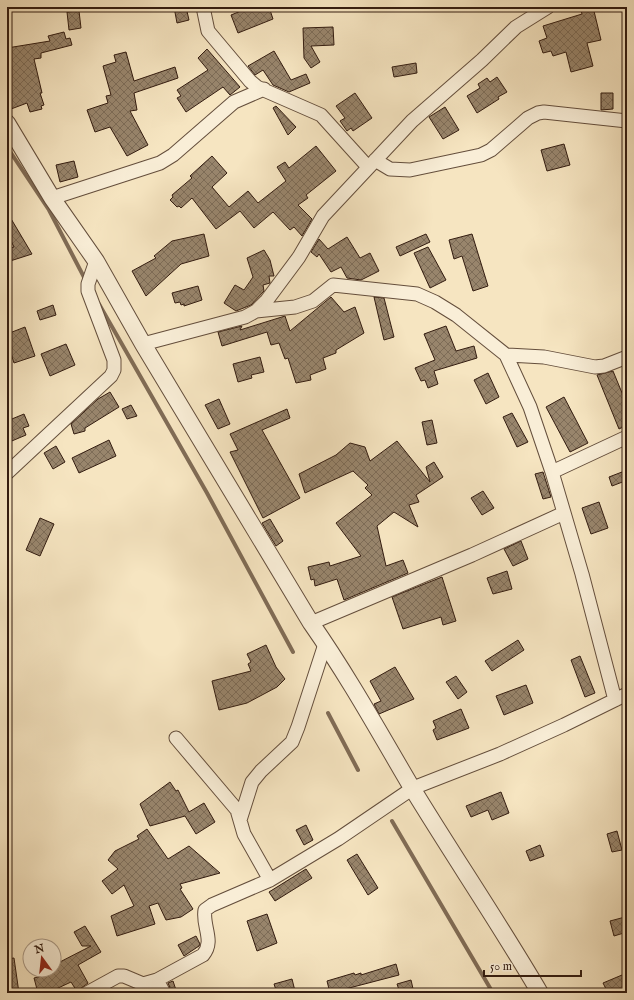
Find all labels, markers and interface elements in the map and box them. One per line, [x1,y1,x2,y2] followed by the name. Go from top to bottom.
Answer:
[22,938,62,978] north arrow
[32,941,47,958] text: N
[484,952,581,978] scale bar
[490,959,512,974] text: 50 m

